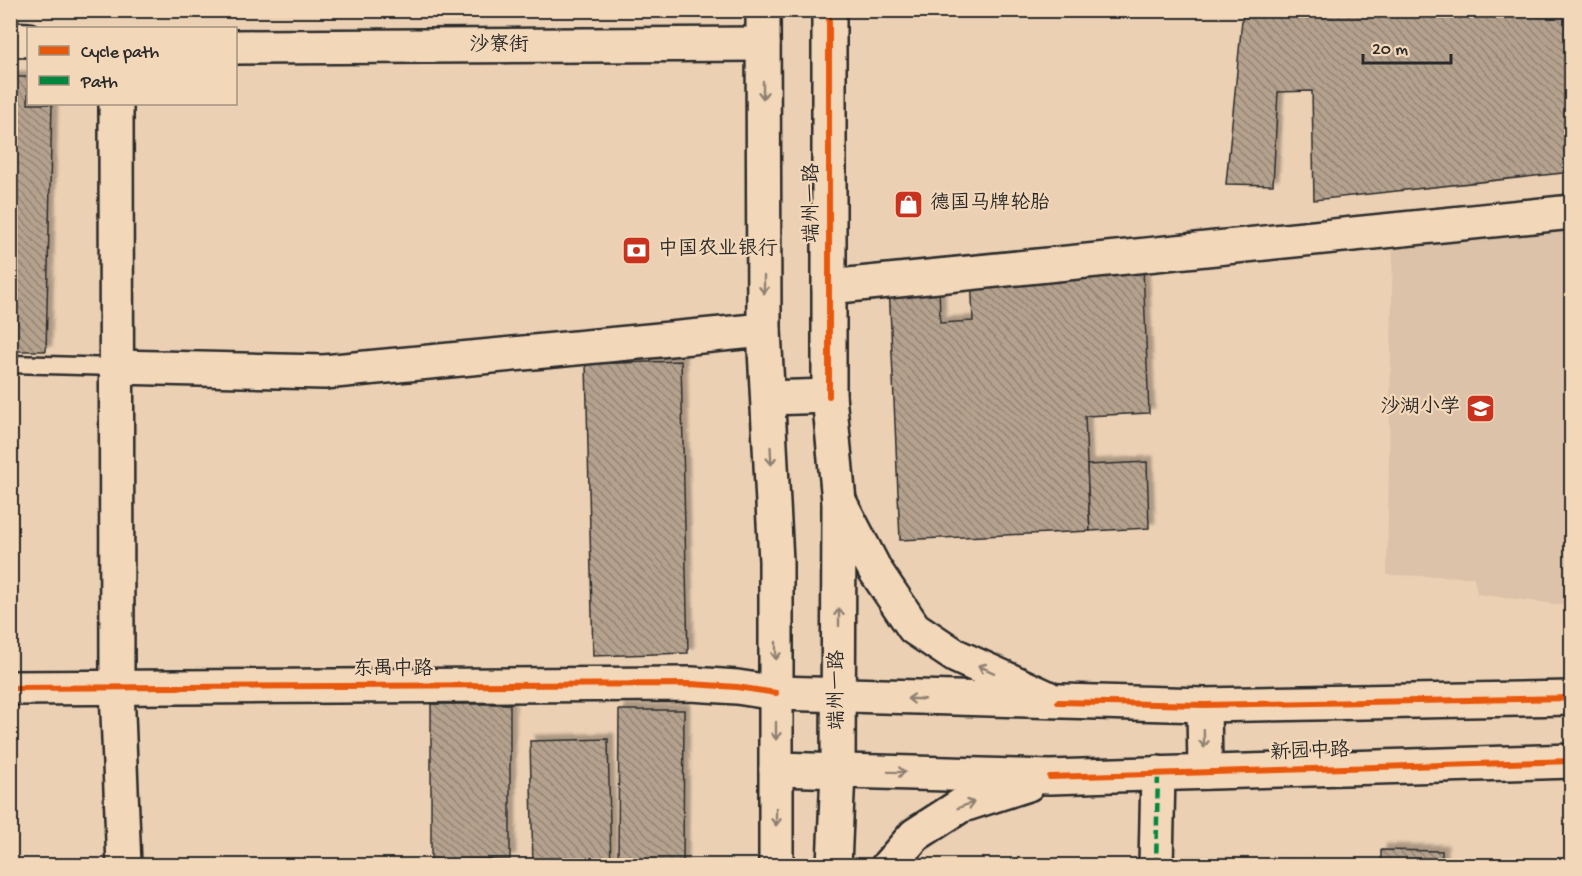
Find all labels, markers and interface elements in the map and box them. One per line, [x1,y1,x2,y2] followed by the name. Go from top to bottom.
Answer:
[27,27,237,105] legend
[1363,27,1452,65] scale bar
[469,33,529,58] street label: 沙寮街
[1372,40,1408,61] text: 20 m
[81,43,159,64] text: Cycle path
[80,73,118,94] text: Path
[757,79,769,99] one-way arrow
[800,162,825,243] street label: 端州一路
[893,188,925,220] shop icon: 德国马牌轮胎
[930,191,1050,216] place label: 德国马牌轮胎
[621,234,653,266] bank icon: 中国农业银行
[658,236,778,262] place label: 中国农业银行
[758,274,770,294] one-way arrow
[1465,392,1497,424] school or university icon: 沙湖小学
[1380,395,1460,420] place label: 沙湖小学
[765,446,777,466] one-way arrow
[833,608,844,628] one-way arrow
[770,641,782,661] one-way arrow
[825,649,850,730] street label: 端州一路
[353,657,434,682] street label: 东禺中路
[977,663,995,674] one-way arrow
[906,693,926,704] one-way arrow
[770,721,782,741] one-way arrow
[1199,728,1210,748] one-way arrow
[1270,738,1351,766] street label: 新园中路
[886,766,906,777] one-way arrow
[957,799,975,810] one-way arrow
[770,807,782,827] one-way arrow

